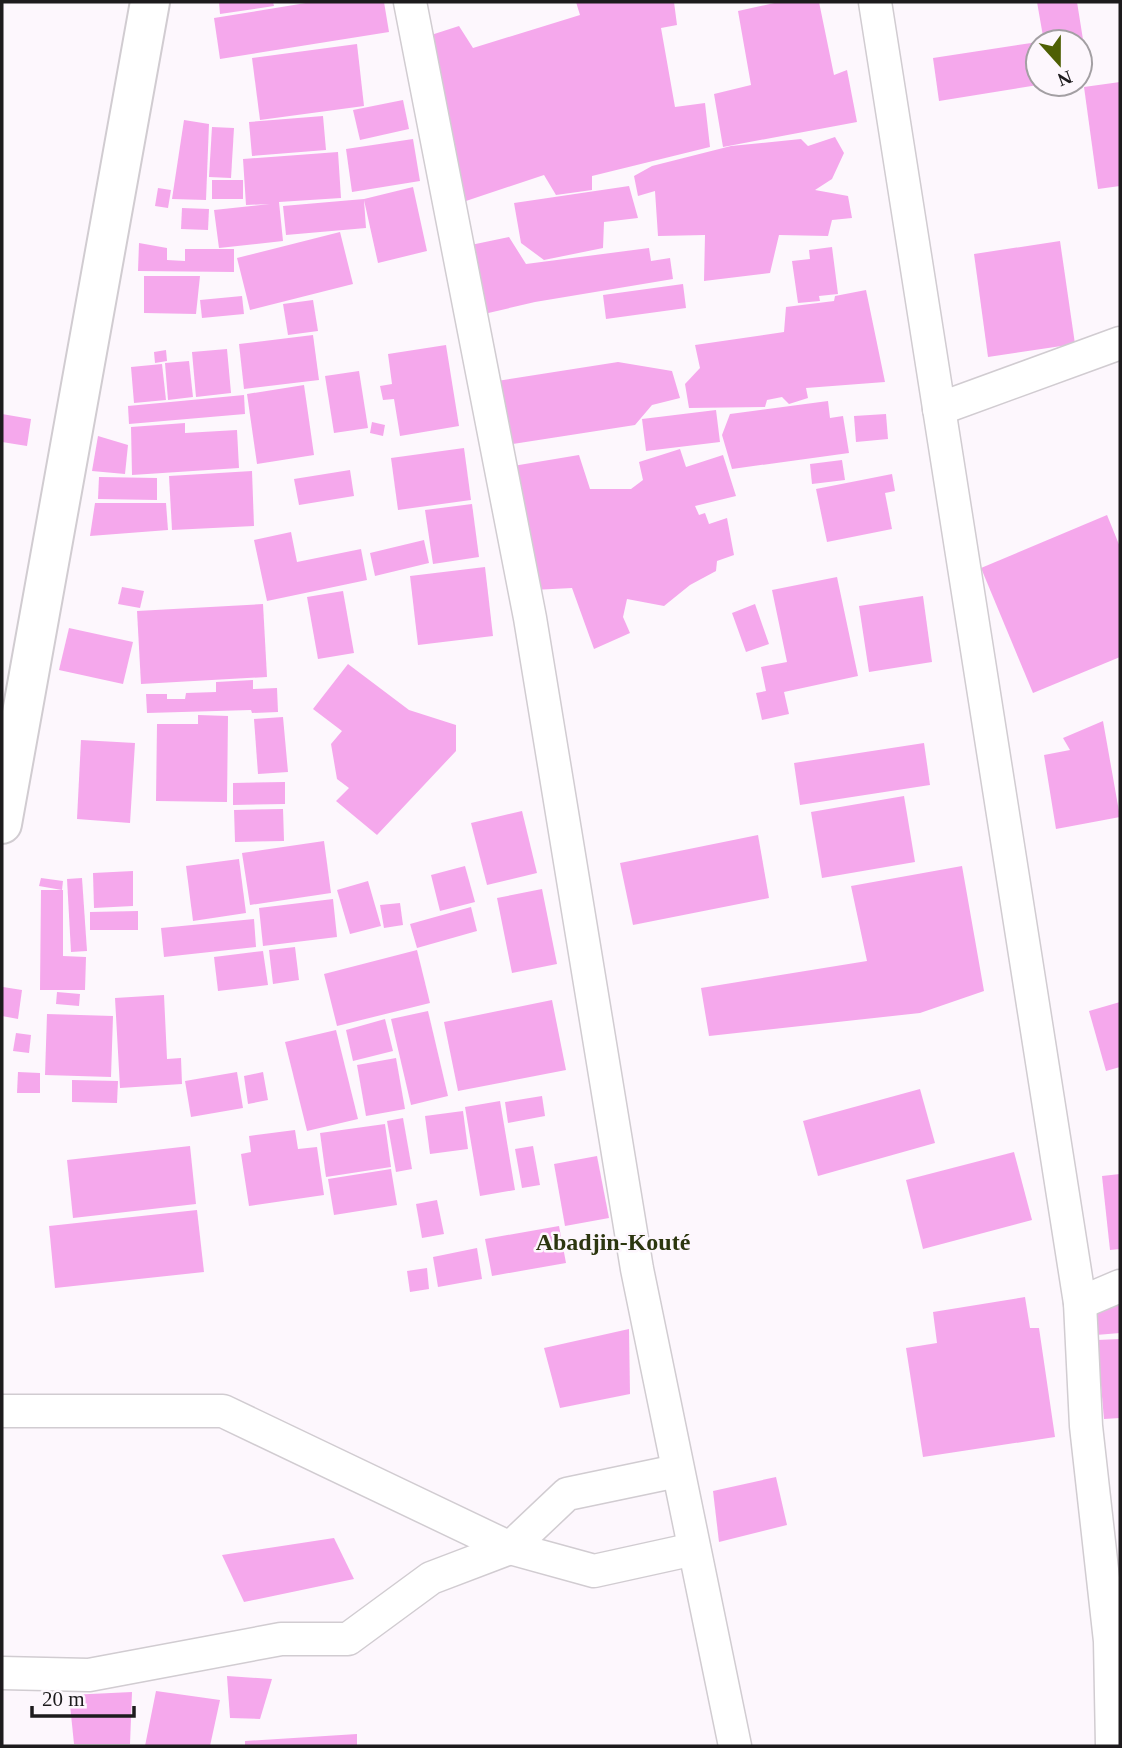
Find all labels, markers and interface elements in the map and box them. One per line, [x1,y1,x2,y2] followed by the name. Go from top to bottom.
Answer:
[1024,28,1094,98] north arrow
[1054,66,1075,91] text: N
[536,1229,691,1255] district label: Abadjin-Kouté
[32,1674,133,1718] scale bar
[42,1687,85,1711] text: 20 m

